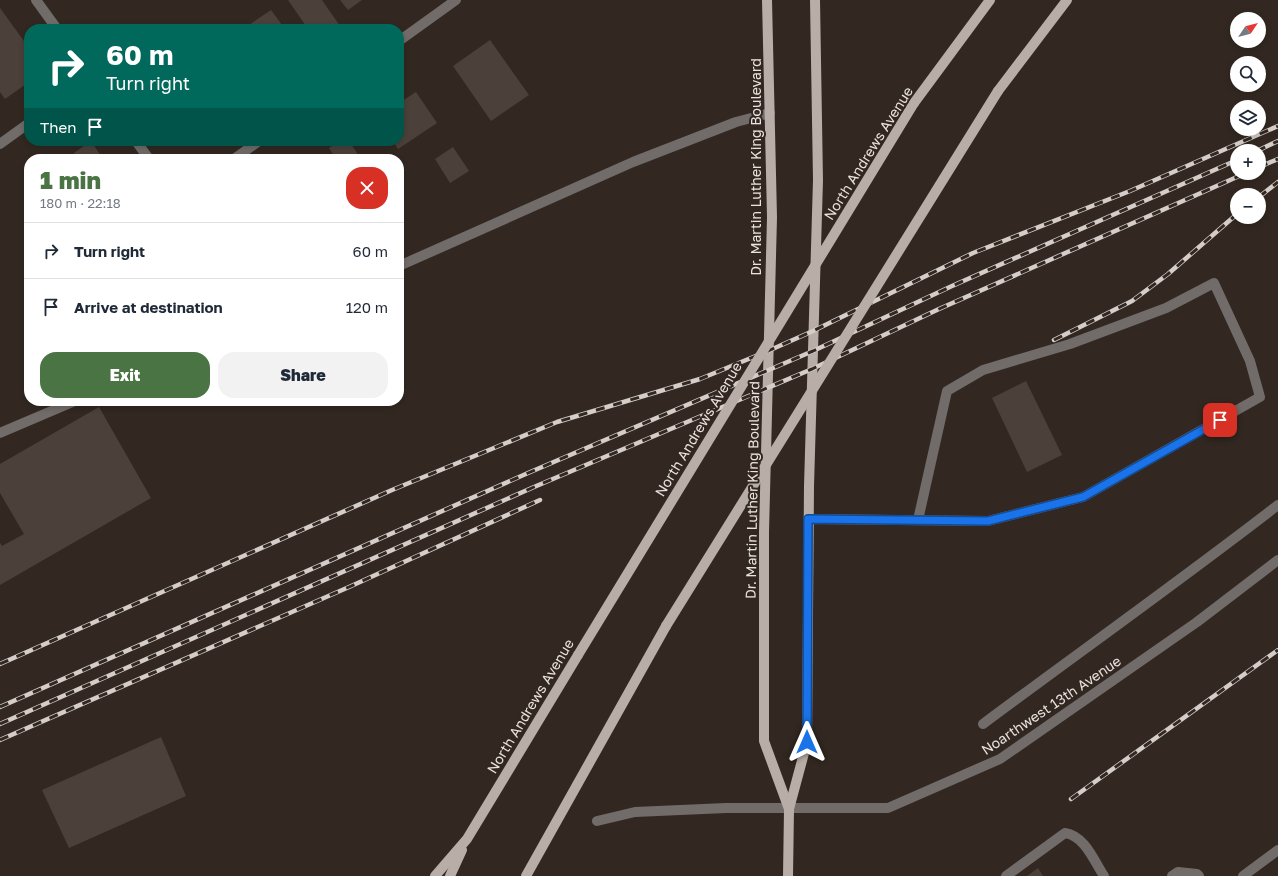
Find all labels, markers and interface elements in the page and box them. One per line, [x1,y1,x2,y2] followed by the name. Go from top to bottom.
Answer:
[1230,12,1266,48] north arrow
[1230,12,1266,224] map controls
[106,38,173,71] text: 60 m
[40,40,92,92] icon: right
[1230,56,1266,92] button: search
[747,58,764,276] street label: Dr. Martin Luther King Boulevard
[106,72,190,94] text: Turn right
[820,83,916,223] street label: North Andrews Avenue
[1230,100,1266,136] button: layers
[84,116,106,138] icon: arrive
[40,118,76,136] text: Then
[1230,144,1266,180] button: +
[40,165,101,194] text: 1 min
[346,167,388,209] button: close
[1230,188,1266,224] button: −
[40,195,121,211] text: 180 m · 22:18
[40,240,62,262] icon: right
[74,242,145,260] text: Turn right
[353,242,388,260] text: 60 m
[40,296,62,318] icon: arrive
[74,298,223,316] text: Arrive at destination
[346,298,388,316] text: 120 m
[40,352,210,398] button: Exit
[218,352,388,398] button: Share
[651,359,745,499] street label: North Andrews Avenue
[742,381,762,599] street label: Dr. Martin Luther King Boulevard
[1203,403,1237,437] pin
[1209,409,1231,431] icon: arrive
[483,636,577,776] street label: North Andrews Avenue
[978,652,1124,758] street label: Noarthwest 13th Avenue
[786,721,828,763] position arrow

